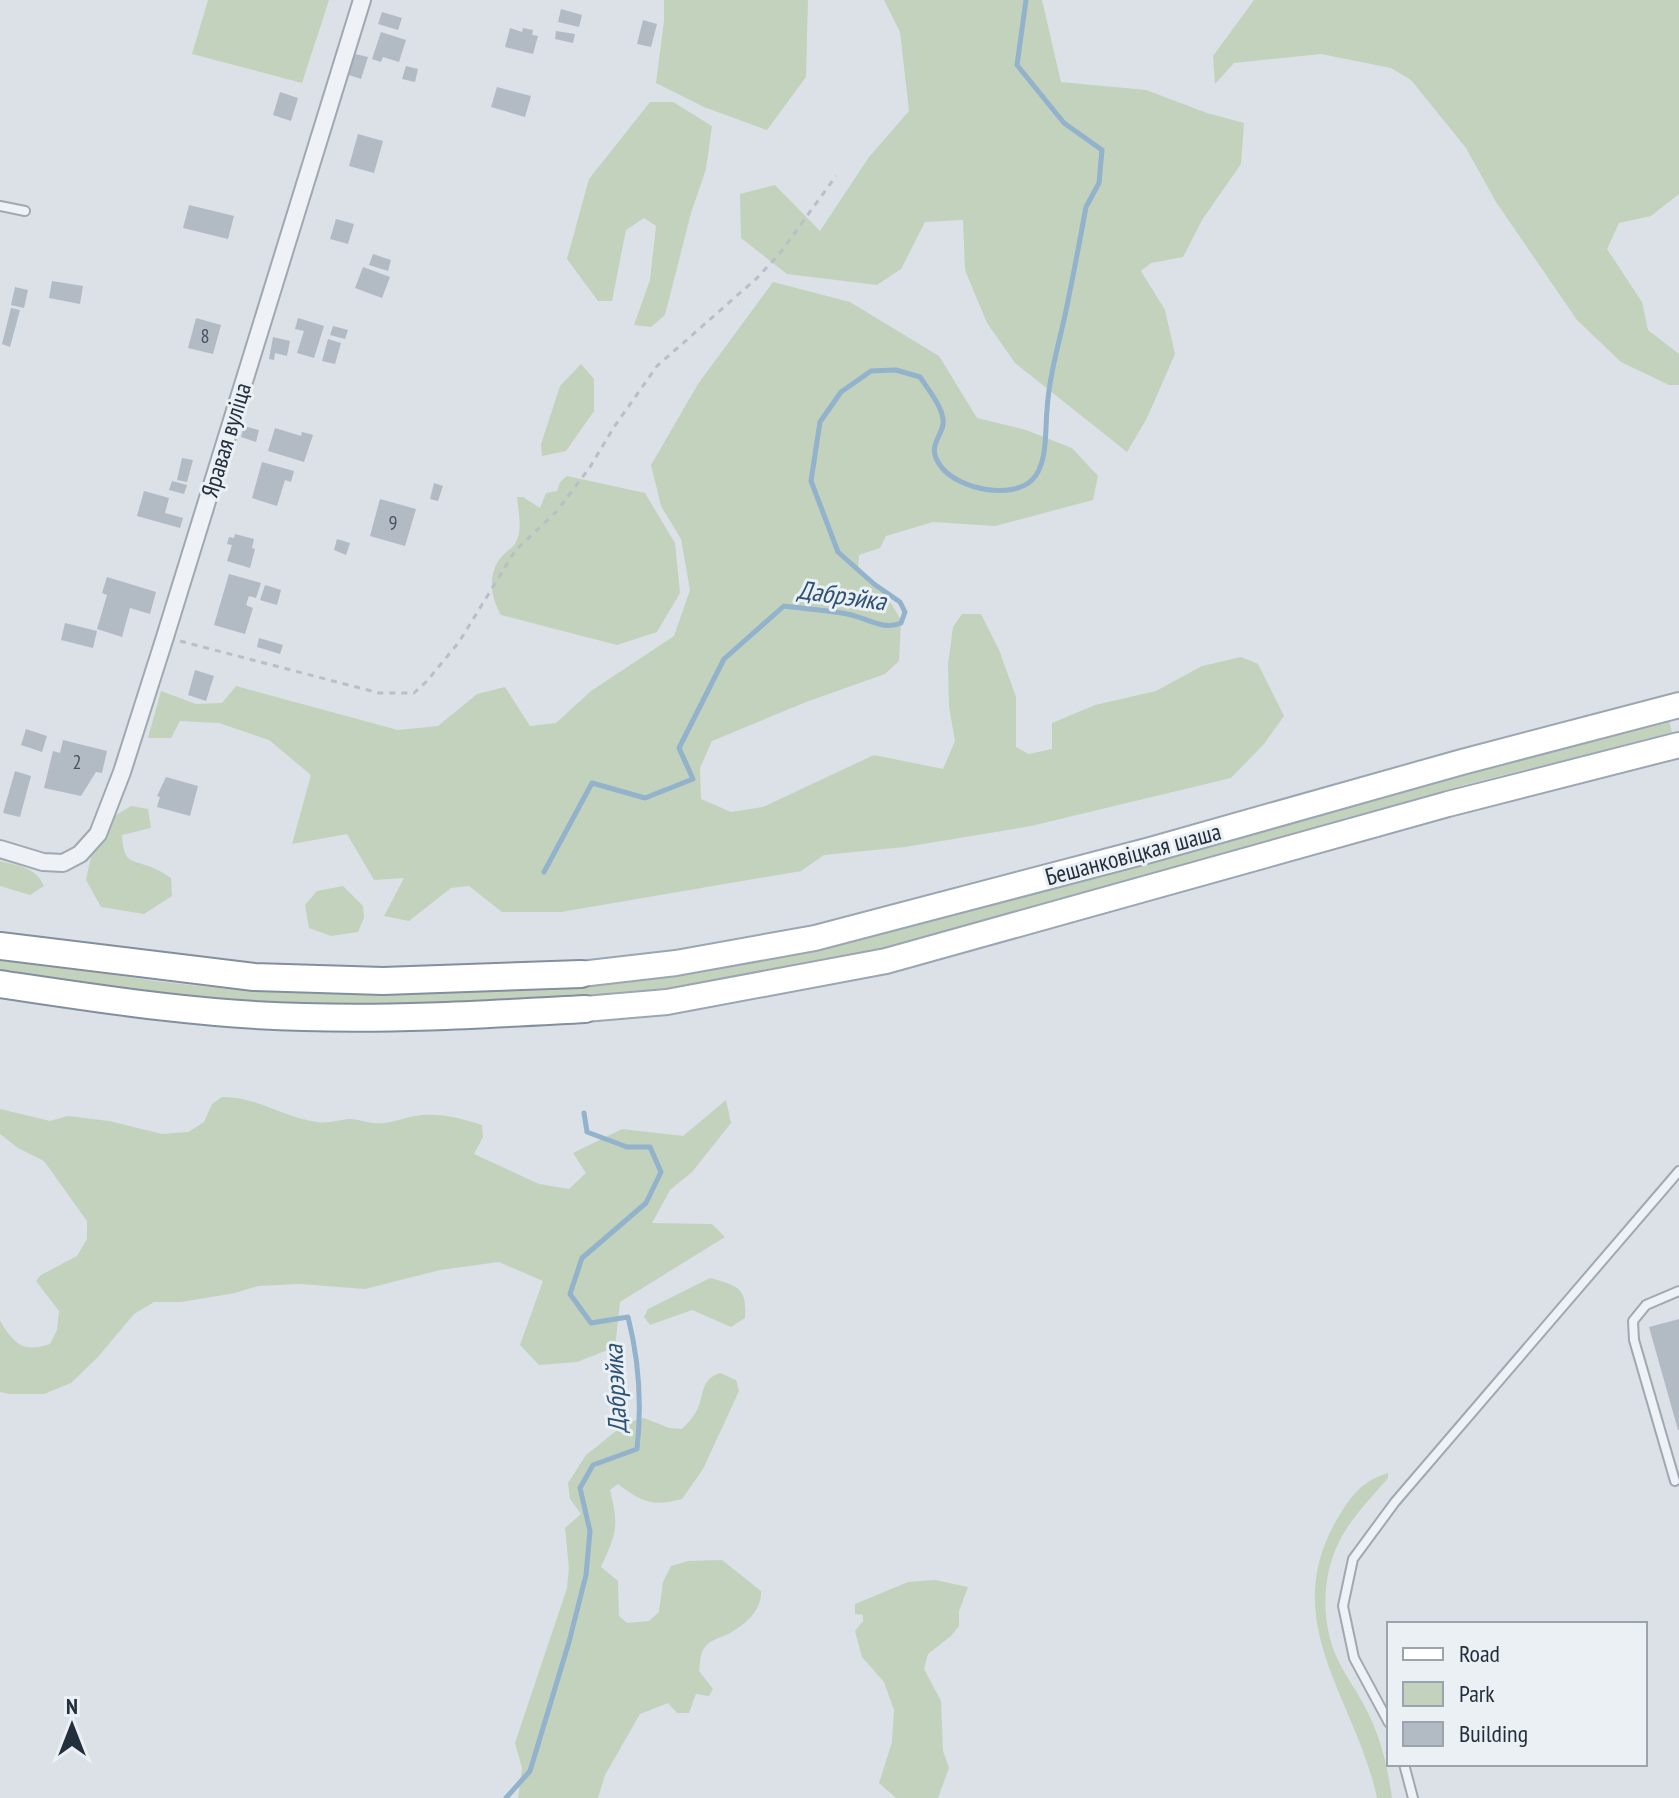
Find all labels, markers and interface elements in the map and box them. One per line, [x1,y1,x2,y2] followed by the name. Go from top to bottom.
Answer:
[201,323,210,349] house number: 8
[194,379,258,501] street label: Яравая вуліца
[389,510,398,536] house number: 9
[795,572,890,618] water label: Дабрэйка
[73,749,82,775] house number: 2
[1042,816,1224,892] street label: Бешанковіцкая шаша
[596,1342,634,1435] water label: Дабрэйка
[1387,1622,1647,1766] legend
[1459,1638,1500,1669] text: Road
[1459,1678,1495,1709] text: Park
[32,1686,112,1766] north arrow
[66,1692,78,1720] text: N
[1459,1718,1528,1749] text: Building

